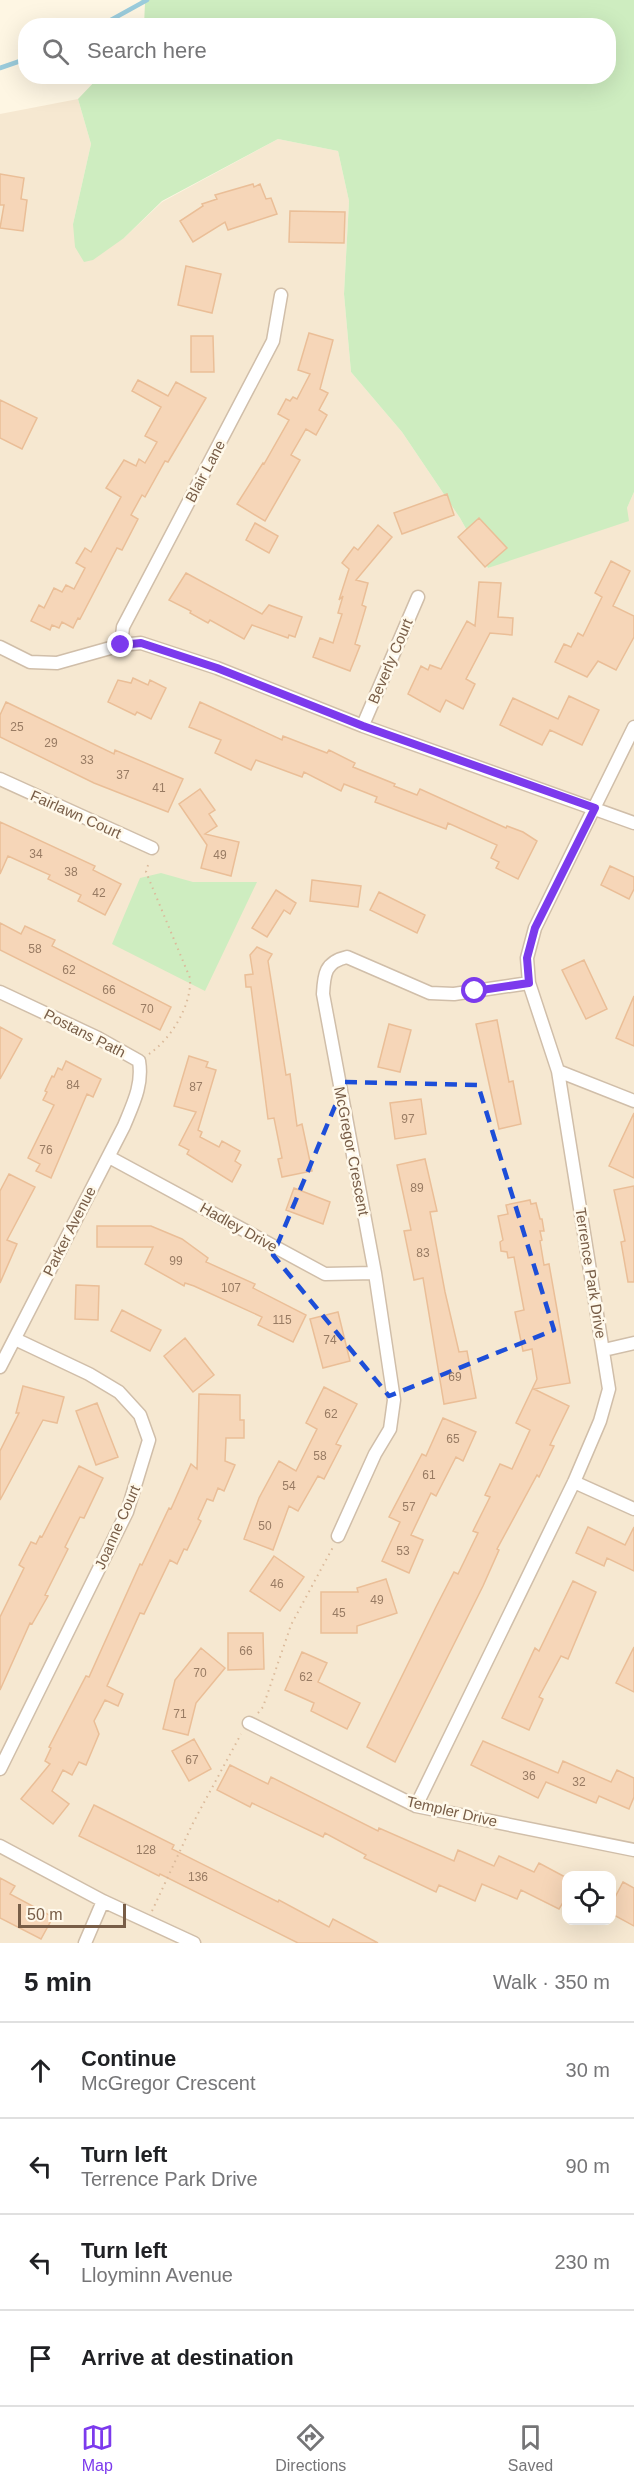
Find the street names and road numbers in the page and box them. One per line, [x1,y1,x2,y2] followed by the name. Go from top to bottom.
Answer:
[182,437,228,505] street label: Blair Lane
[364,615,416,706] street label: Beverly Court
[28,786,125,842] street label: Fairlawn Court
[41,1005,129,1061] street label: Postans Path
[331,1085,373,1218] street label: McGregor Crescent
[39,1183,99,1279] street label: Parker Avenue
[197,1199,281,1255] street label: Hadley Drive
[572,1206,610,1340] street label: Terrence Park Drive
[91,1482,143,1572] street label: Joanne Court
[405,1792,499,1830] street label: Templer Drive

